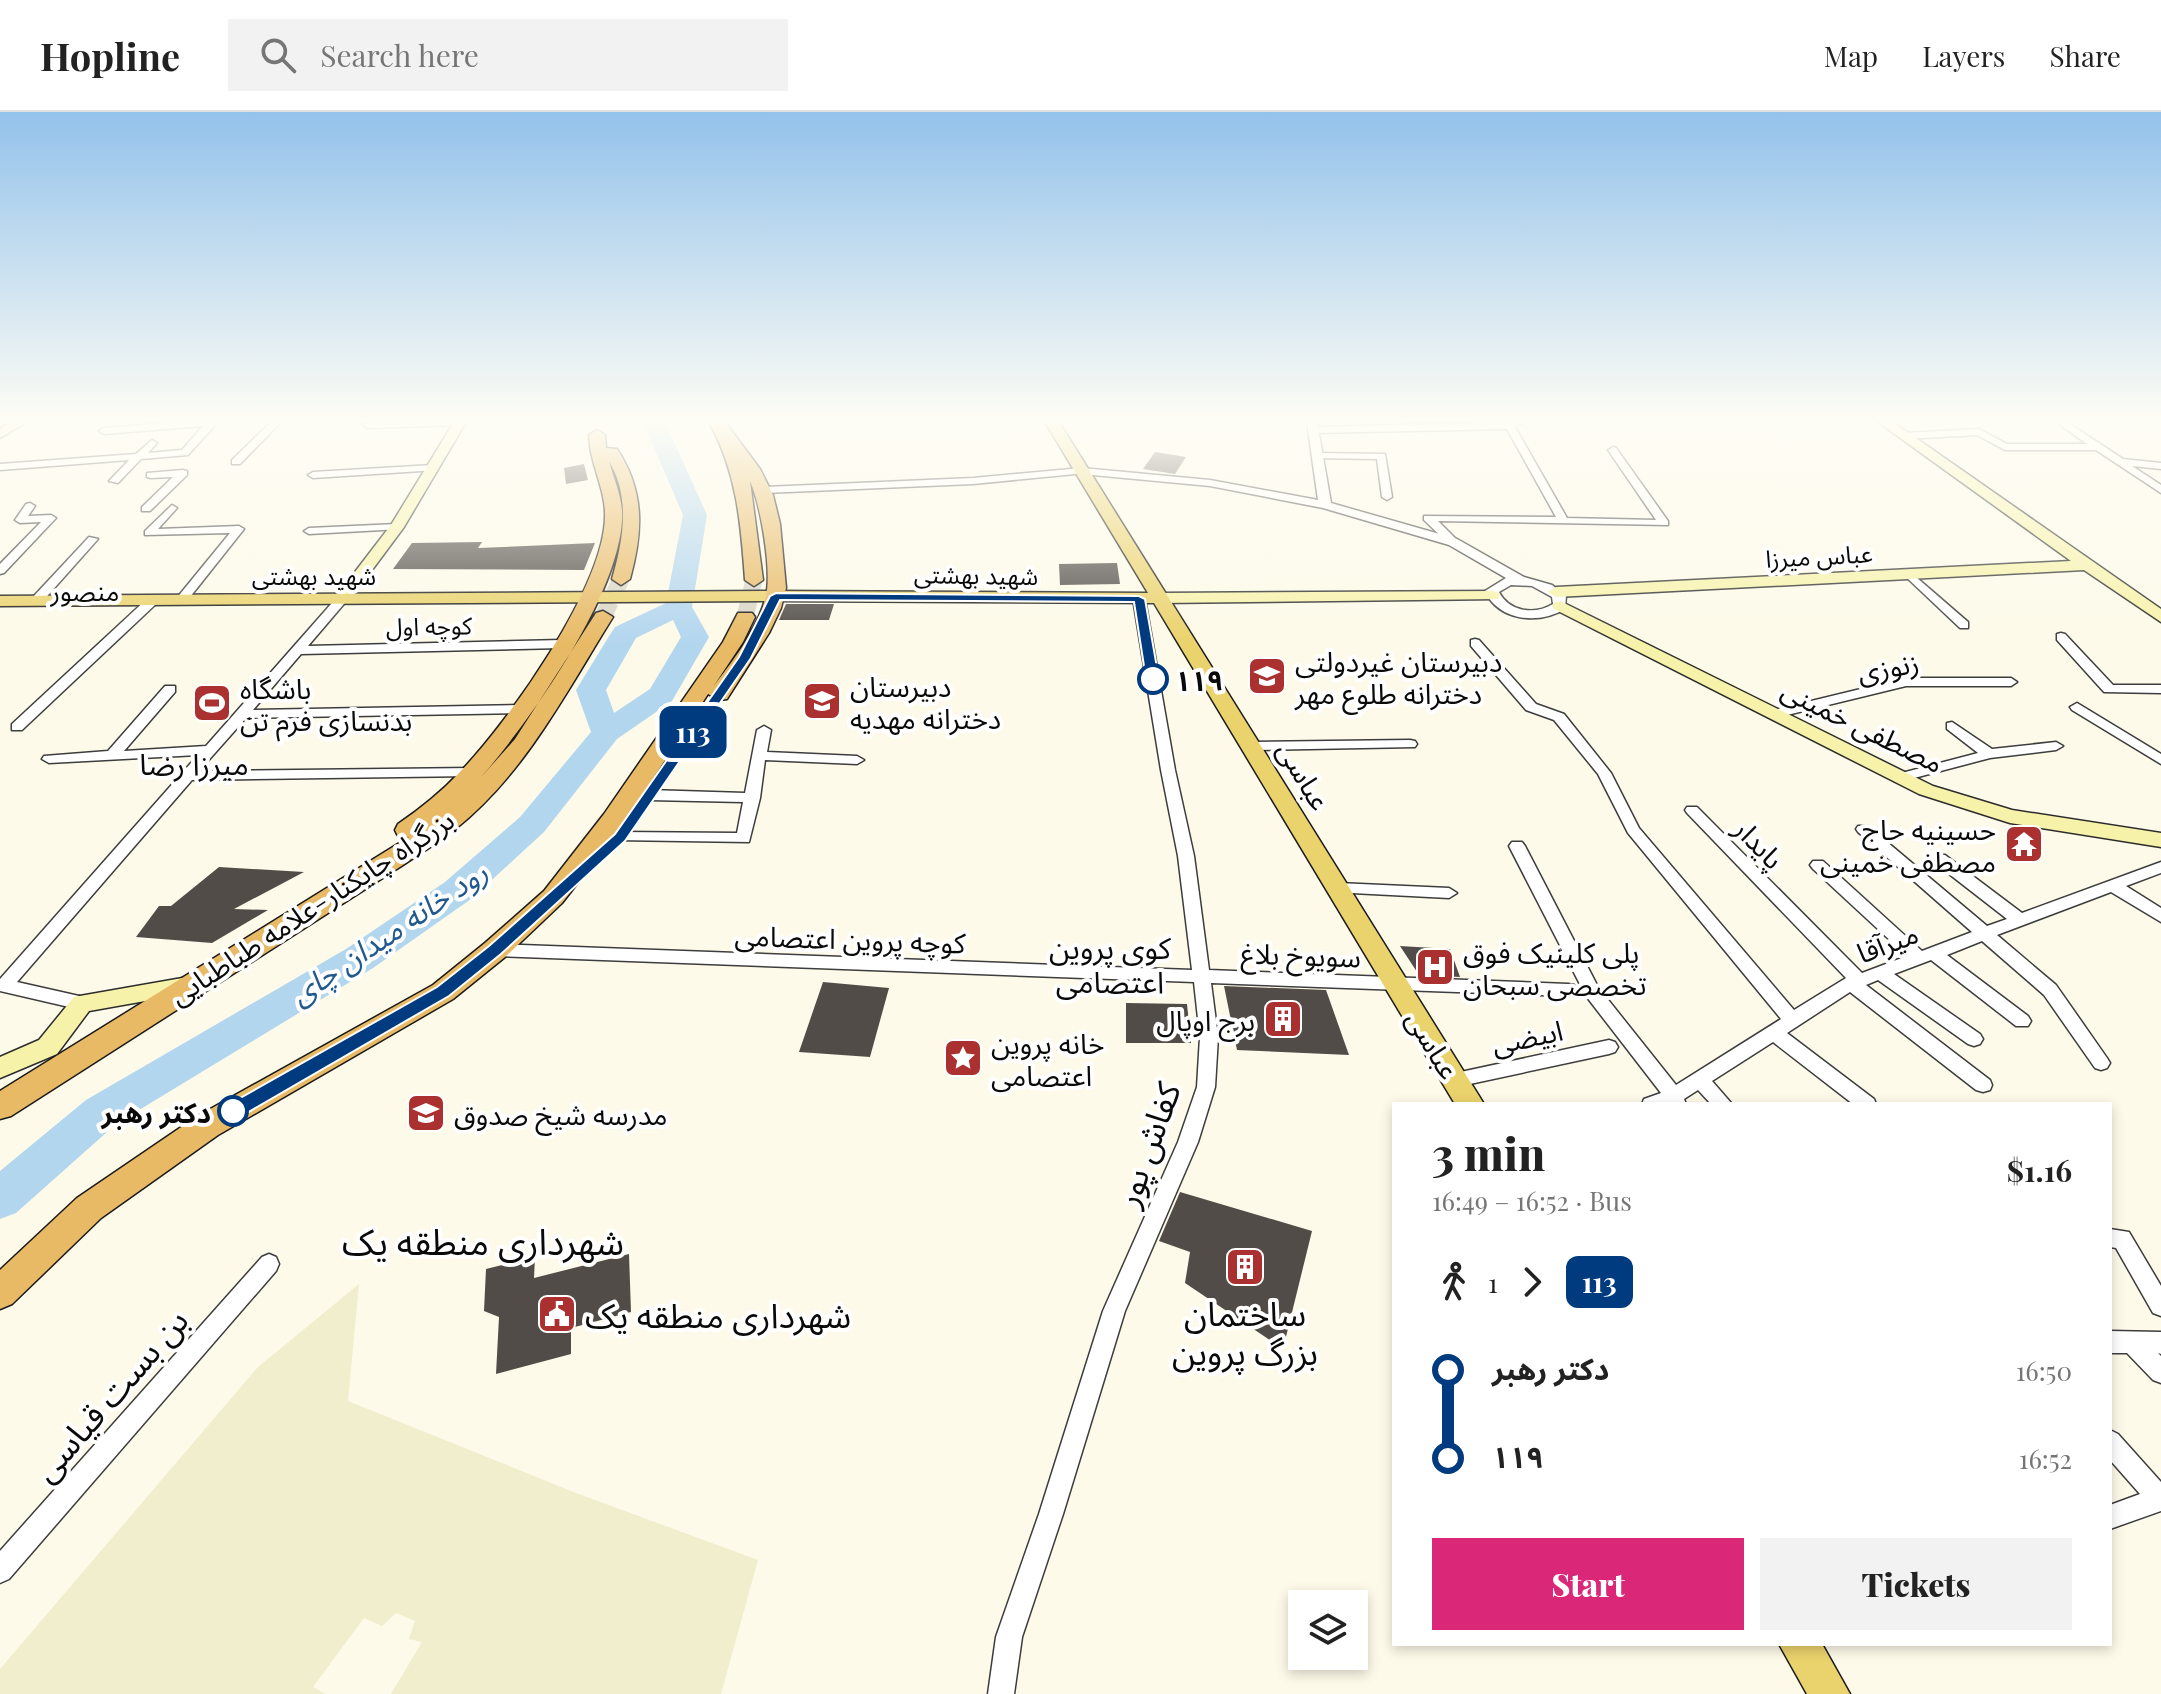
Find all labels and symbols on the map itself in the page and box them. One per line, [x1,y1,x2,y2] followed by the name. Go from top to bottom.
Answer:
[1765,536,1873,574] street label: عباس میرزا
[914,557,1038,591] street label: شهید بهشتى
[252,559,376,591] street label: شهید بهشتى
[49,573,120,608] district label: منصور
[386,608,473,643] street label: کوچه اول
[1294,642,1502,715] place label: دبیرستان غیردولتی دخترانه طلوع مهر
[1854,642,1922,690] street label: زنوزی
[1246,655,1288,697] school or university icon: دبیرستان غیردولتی دخترانه طلوع مهر
[1175,661,1223,698] place label: ۱۱۹
[1138,664,1168,694] marker: ۱۱۹
[850,667,1001,736] place label: دبیرستان دخترانه مهدیه
[240,669,412,742] place label: باشگاه بدنسازی فرم تن
[1776,670,1950,780] street label: مصطفی خمینی
[801,680,843,722] school or university icon: دبیرستان دخترانه مهدیه
[191,682,233,724] sports icon: باشگاه بدنسازی فرم تن
[647,706,739,758] line badge: 113
[1270,734,1340,816] street label: عباسى
[139,743,249,783] district label: میرزا رضا
[162,800,461,1013] street label: بزرگراه چایکنار-علامه طباطبایی
[1725,809,1793,877] street label: پایدار
[1820,810,1996,879] place label: حسینیه حاج مصطفی خمینی
[2003,823,2045,865] temple icon: حسینیه حاج مصطفی خمینی
[281,851,495,1014] water label: رود خانه میدان چای
[1851,913,1923,971] street label: میرآقا
[734,915,966,962] street label: کوچه پروین اعتصامی
[1049,927,1172,1001] district label: کوی پروین اعتصامی
[1240,933,1362,979] street label: سویوخ بلاغ
[1463,933,1647,1002] place label: پلی کلینیک فوق تخصصی سبحان
[1414,946,1456,988] hospital icon: پلی کلینیک فوق تخصصی سبحان
[1262,998,1304,1040] building icon: برج اوپال
[1156,1001,1255,1042] place label: برج اوپال
[1399,1003,1469,1085] street label: عباسی
[1488,1010,1566,1062] street label: ابیضی
[991,1024,1105,1093] place label: خانه پروین اعتصامی
[942,1037,984,1079] place icon: خانه پروین اعتصامی
[1102,1075,1191,1214] street label: کفاش پور
[405,1092,447,1134] school or university icon: مدرسه شیخ صدوق
[101,1093,211,1130] place label: دکتر رهبر
[454,1095,667,1136] place label: مدرسه شیخ صدوق
[218,1096,248,1126] marker: دکتر رهبر
[342,1216,624,1264] district label: شهرداری منطقه یک
[1224,1246,1266,1288] building icon: ساختمان بزرگ پروین
[1172,1289,1318,1375] place label: ساختمان بزرگ پروین
[585,1291,851,1337] place label: شهرداری منطقه یک
[536,1293,578,1335] public building icon: شهرداری منطقه یک
[21,1298,197,1490] street label: بن بست قیاسی

